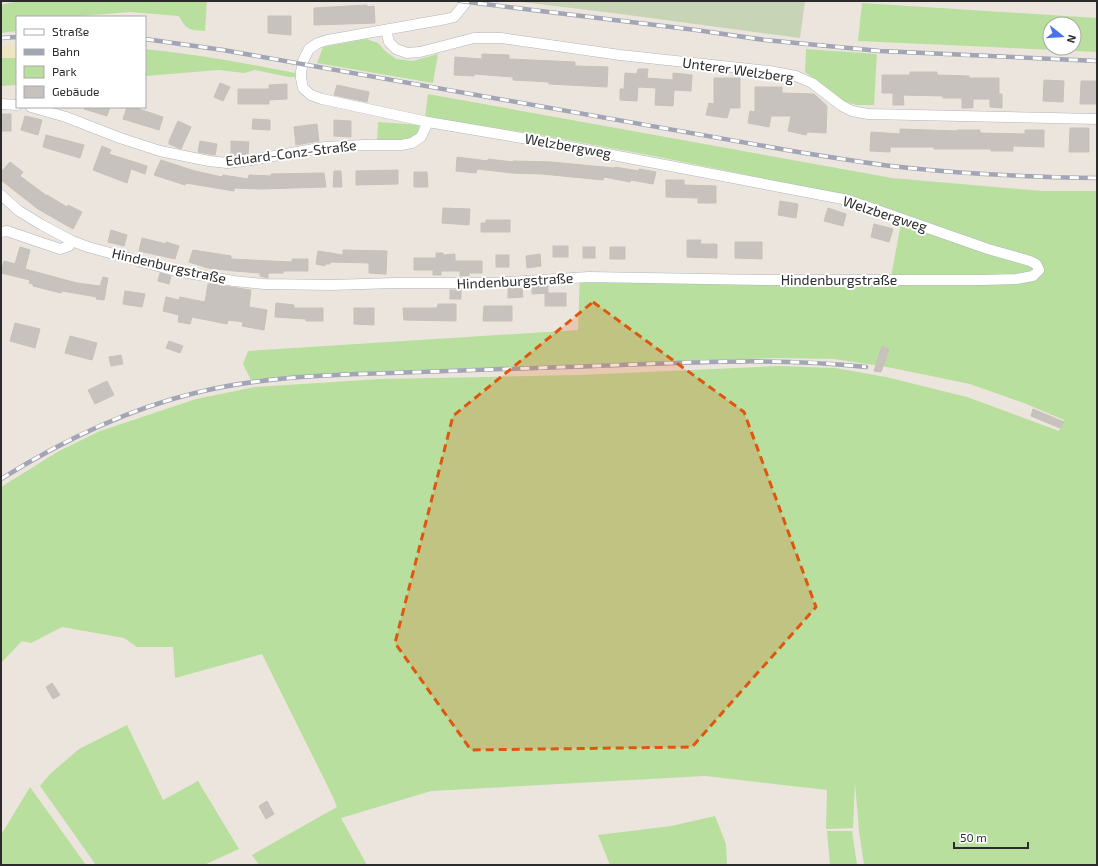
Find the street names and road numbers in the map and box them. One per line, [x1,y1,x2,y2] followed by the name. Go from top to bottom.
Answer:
[681,53,795,86] street label: Unterer Welzberg
[524,130,613,162] street label: Welzbergweg
[225,136,357,169] street label: Eduard-Conz-Straße
[841,192,930,235] street label: Welzbergweg
[110,244,228,287] street label: Hindenburgstraße
[456,269,574,292] street label: Hindenburgstraße
[781,271,897,288] street label: Hindenburgstraße

